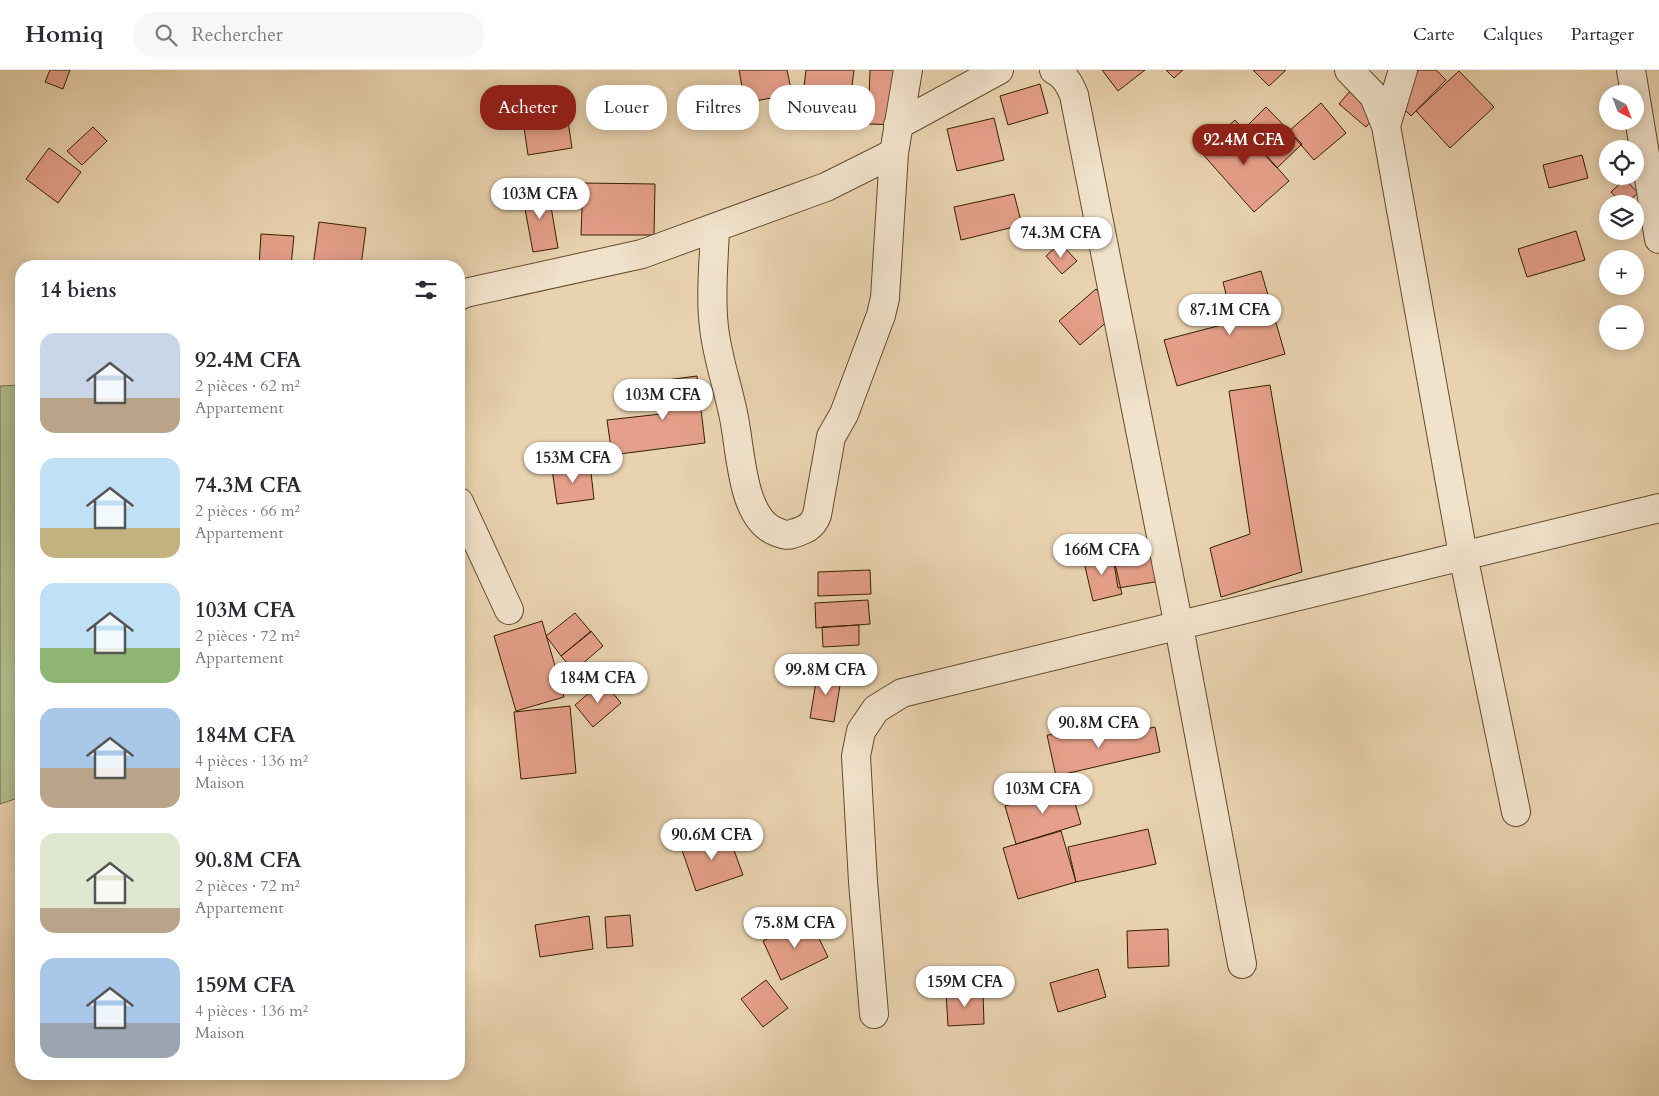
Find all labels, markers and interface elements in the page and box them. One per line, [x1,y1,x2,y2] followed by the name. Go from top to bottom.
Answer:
[134,12,484,57] search box
[25,18,104,51] text: Homiq
[152,21,180,49] icon: search
[192,22,283,48] text: Rechercher
[1413,22,1455,47] text: Carte
[1483,22,1543,47] text: Calques
[1571,22,1634,47] text: Partager
[480,85,576,130] chip: Acheter
[586,85,667,130] chip: Louer
[677,85,759,130] chip: Filtres
[769,85,875,130] chip: Nouveau
[1599,85,1644,130] north arrow
[1599,85,1644,350] map controls
[1187,124,1301,166] pin: 92.4M CFA
[1203,129,1285,151] text: 92.4M CFA
[1599,140,1644,185] button: locate
[488,178,592,220] pin: 103M CFA
[502,183,578,205] text: 103M CFA
[1599,195,1644,240] button: layers
[1004,216,1118,259] pin: 74.3M CFA
[1020,222,1102,244] text: 74.3M CFA
[1599,250,1644,295] button: +
[40,276,116,305] text: 14 biens
[412,276,440,304] icon: filters
[1173,294,1287,336] pin: 87.1M CFA
[1189,299,1271,321] text: 87.1M CFA
[1599,305,1644,350] button: −
[195,346,302,375] text: 92.4M CFA
[80,353,140,413] icon: home
[195,375,300,397] text: 2 pièces · 62 m²
[611,378,715,421] pin: 103M CFA
[625,384,701,406] text: 103M CFA
[195,397,283,419] text: Appartement
[521,442,625,484] pin: 153M CFA
[535,447,611,469] text: 153M CFA
[195,471,302,500] text: 74.3M CFA
[80,478,140,538] icon: home
[195,500,300,522] text: 2 pièces · 66 m²
[195,522,283,544] text: Appartement
[1050,534,1154,576] pin: 166M CFA
[1064,539,1140,561] text: 166M CFA
[195,596,295,625] text: 103M CFA
[80,603,140,663] icon: home
[195,625,300,647] text: 2 pièces · 72 m²
[195,647,283,669] text: Appartement
[769,654,883,696] pin: 99.8M CFA
[785,659,867,681] text: 99.8M CFA
[546,662,650,704] pin: 184M CFA
[560,667,636,689] text: 184M CFA
[1042,706,1156,749] pin: 90.8M CFA
[1058,712,1140,734] text: 90.8M CFA
[195,721,295,750] text: 184M CFA
[80,728,140,788] icon: home
[195,750,308,772] text: 4 pièces · 136 m²
[195,772,245,794] text: Maison
[991,772,1095,815] pin: 103M CFA
[1005,778,1081,800] text: 103M CFA
[655,818,769,861] pin: 90.6M CFA
[671,824,753,846] text: 90.6M CFA
[195,846,302,875] text: 90.8M CFA
[80,853,140,913] icon: home
[195,875,300,897] text: 2 pièces · 72 m²
[195,897,283,919] text: Appartement
[738,906,852,949] pin: 75.8M CFA
[754,912,836,934] text: 75.8M CFA
[913,966,1017,1008] pin: 159M CFA
[195,971,295,1000] text: 159M CFA
[927,971,1003,993] text: 159M CFA
[80,978,140,1038] icon: home
[195,1000,308,1022] text: 4 pièces · 136 m²
[195,1022,245,1044] text: Maison

